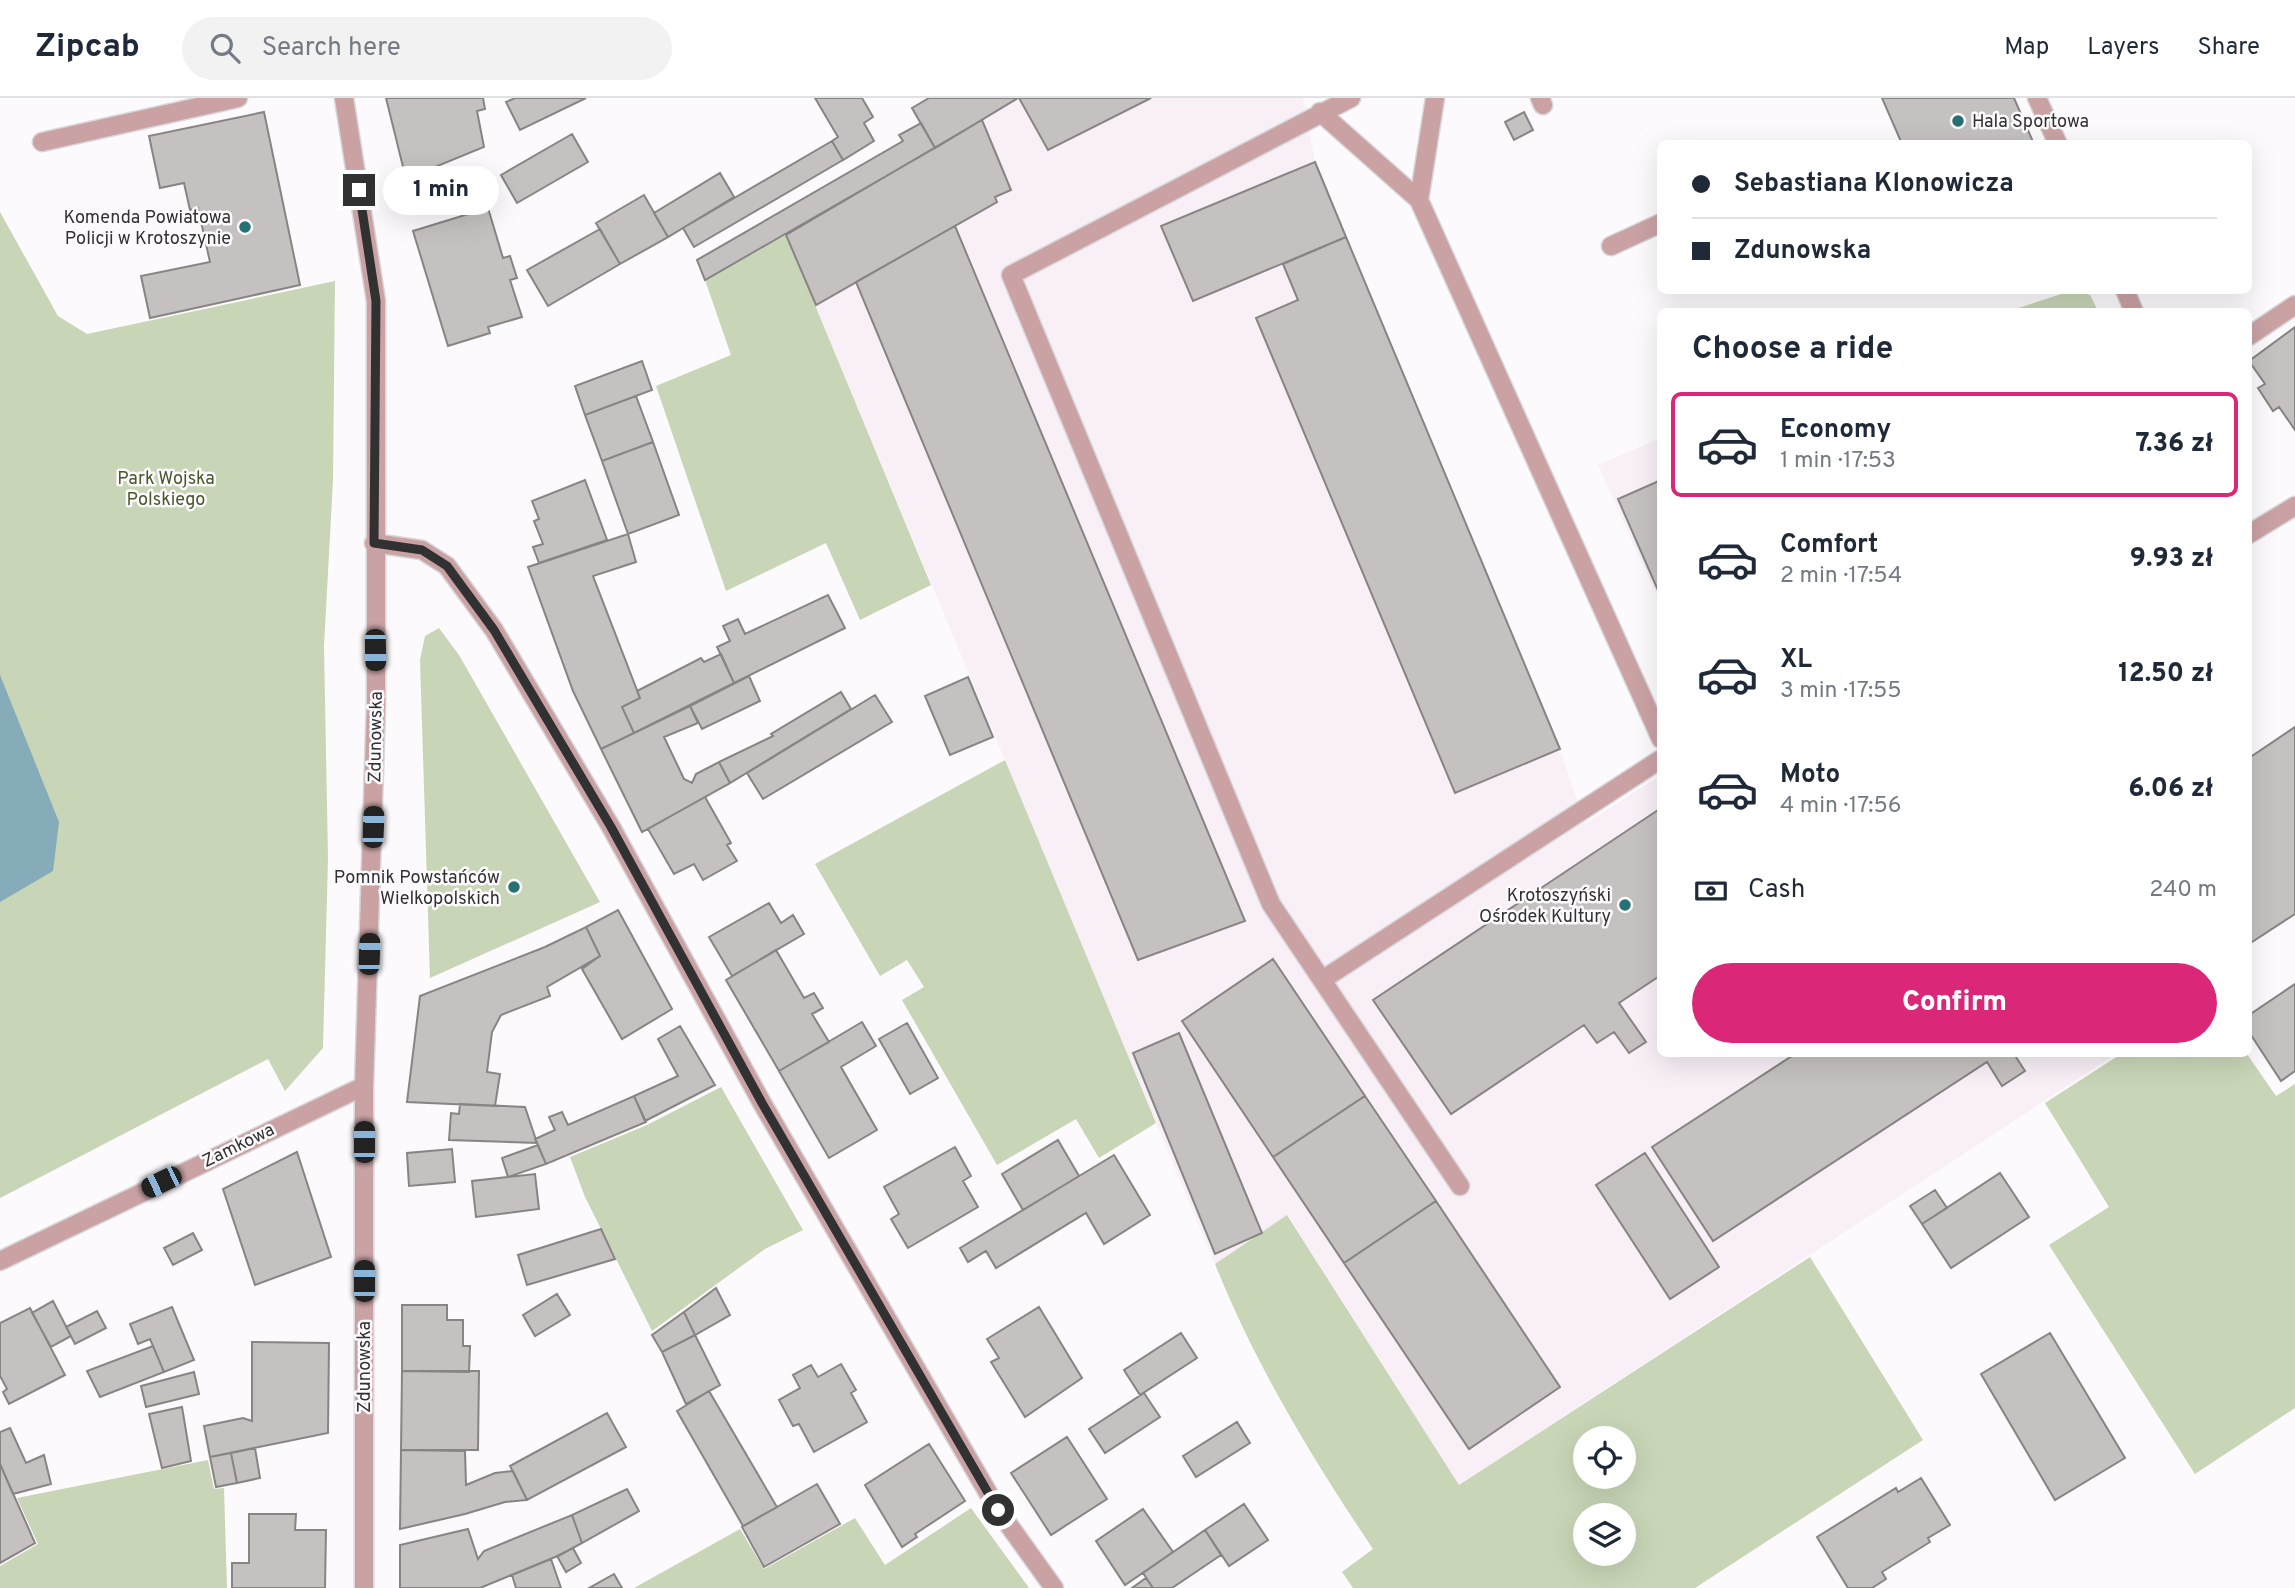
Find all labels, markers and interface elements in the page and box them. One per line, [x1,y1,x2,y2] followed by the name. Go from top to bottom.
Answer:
[182,17,672,80] search box
[35,27,140,69] text: Zipcab
[206,29,244,67] icon: search
[262,32,401,65] text: Search here
[2004,33,2049,63] text: Map
[2087,33,2159,63] text: Layers
[2197,33,2260,63] text: Share
[1972,111,2089,134] place label: Hala Sportowa
[1950,113,1966,129] marker: Hala Sportowa
[384,166,499,214] callout: 1 min
[1734,168,2014,201] text: Sebastiana Klonowicza
[343,174,375,206] route end
[413,176,469,205] text: 1 min
[63,207,231,251] place label: Komenda Powiatowa Policji w Krotoszynie
[237,219,253,235] marker: Komenda Powiatowa Policji w Krotoszynie
[1734,235,1871,268] text: Zdunowska
[1692,330,1893,370] text: Choose a ride
[1696,413,1759,476] icon: car
[1780,414,1891,447] text: Economy
[2135,428,2213,461] text: 7.36 zł
[1780,447,1896,476] text: 1 min · 17:53
[117,468,215,512] park label: Park Wojska Polskiego
[1696,528,1759,591] icon: car
[1780,529,1878,562] text: Comfort
[2130,543,2213,576] text: 9.93 zł
[1780,562,1902,591] text: 2 min · 17:54
[365,629,386,671] car
[1696,643,1759,706] icon: car
[1780,644,1812,677] text: XL
[2118,658,2213,691] text: 12.50 zł
[1780,677,1902,706] text: 3 min · 17:55
[364,691,389,783] street label: Zdunowska
[1696,758,1759,821] icon: car
[1780,759,1840,792] text: Moto
[2128,773,2213,806] text: 6.06 zł
[1780,792,1902,821] text: 4 min · 17:56
[362,806,385,848] car
[334,867,500,911] place label: Pomnik Powstańców Wielkopolskich
[1692,872,1730,910] icon: cash
[1748,874,1805,907] text: Cash
[2149,876,2217,905] text: 240 m
[506,879,522,895] marker: Pomnik Powstańców Wielkopolskich
[1479,885,1611,929] place label: Krotoszyński Ośrodek Kultury
[1617,897,1633,913] marker: Krotoszyński Ośrodek Kultury
[358,933,381,975] car
[1692,963,2217,1043] button: Confirm
[199,1119,279,1174] street label: Zamkowa
[354,1121,375,1163] car
[138,1163,185,1201] car
[354,1260,375,1302] car
[354,1321,377,1413] street label: Zdunowska
[1573,1426,1636,1566] map controls
[1573,1426,1636,1489] button: locate
[982,1494,1014,1526] route start
[1573,1503,1636,1566] button: layers

